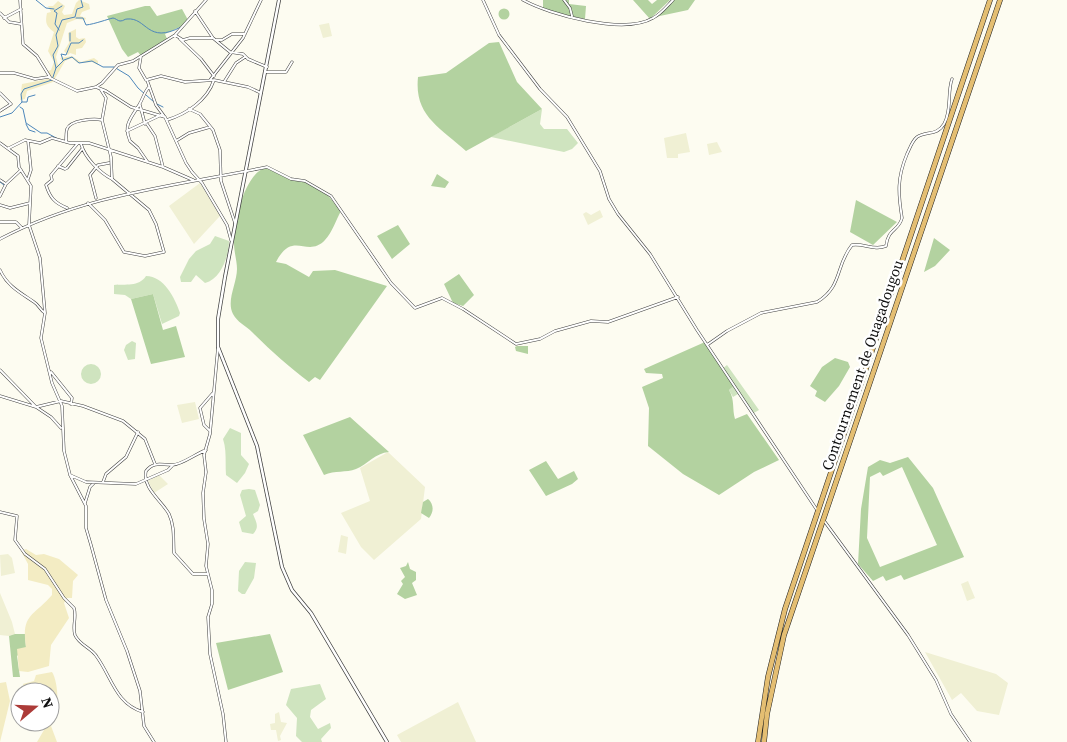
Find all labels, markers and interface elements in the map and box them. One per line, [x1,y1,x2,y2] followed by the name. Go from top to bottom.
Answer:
[816,257,908,473] street label: Contournement de Ouagadougou
[10,682,60,732] north arrow
[36,695,58,711] text: N

